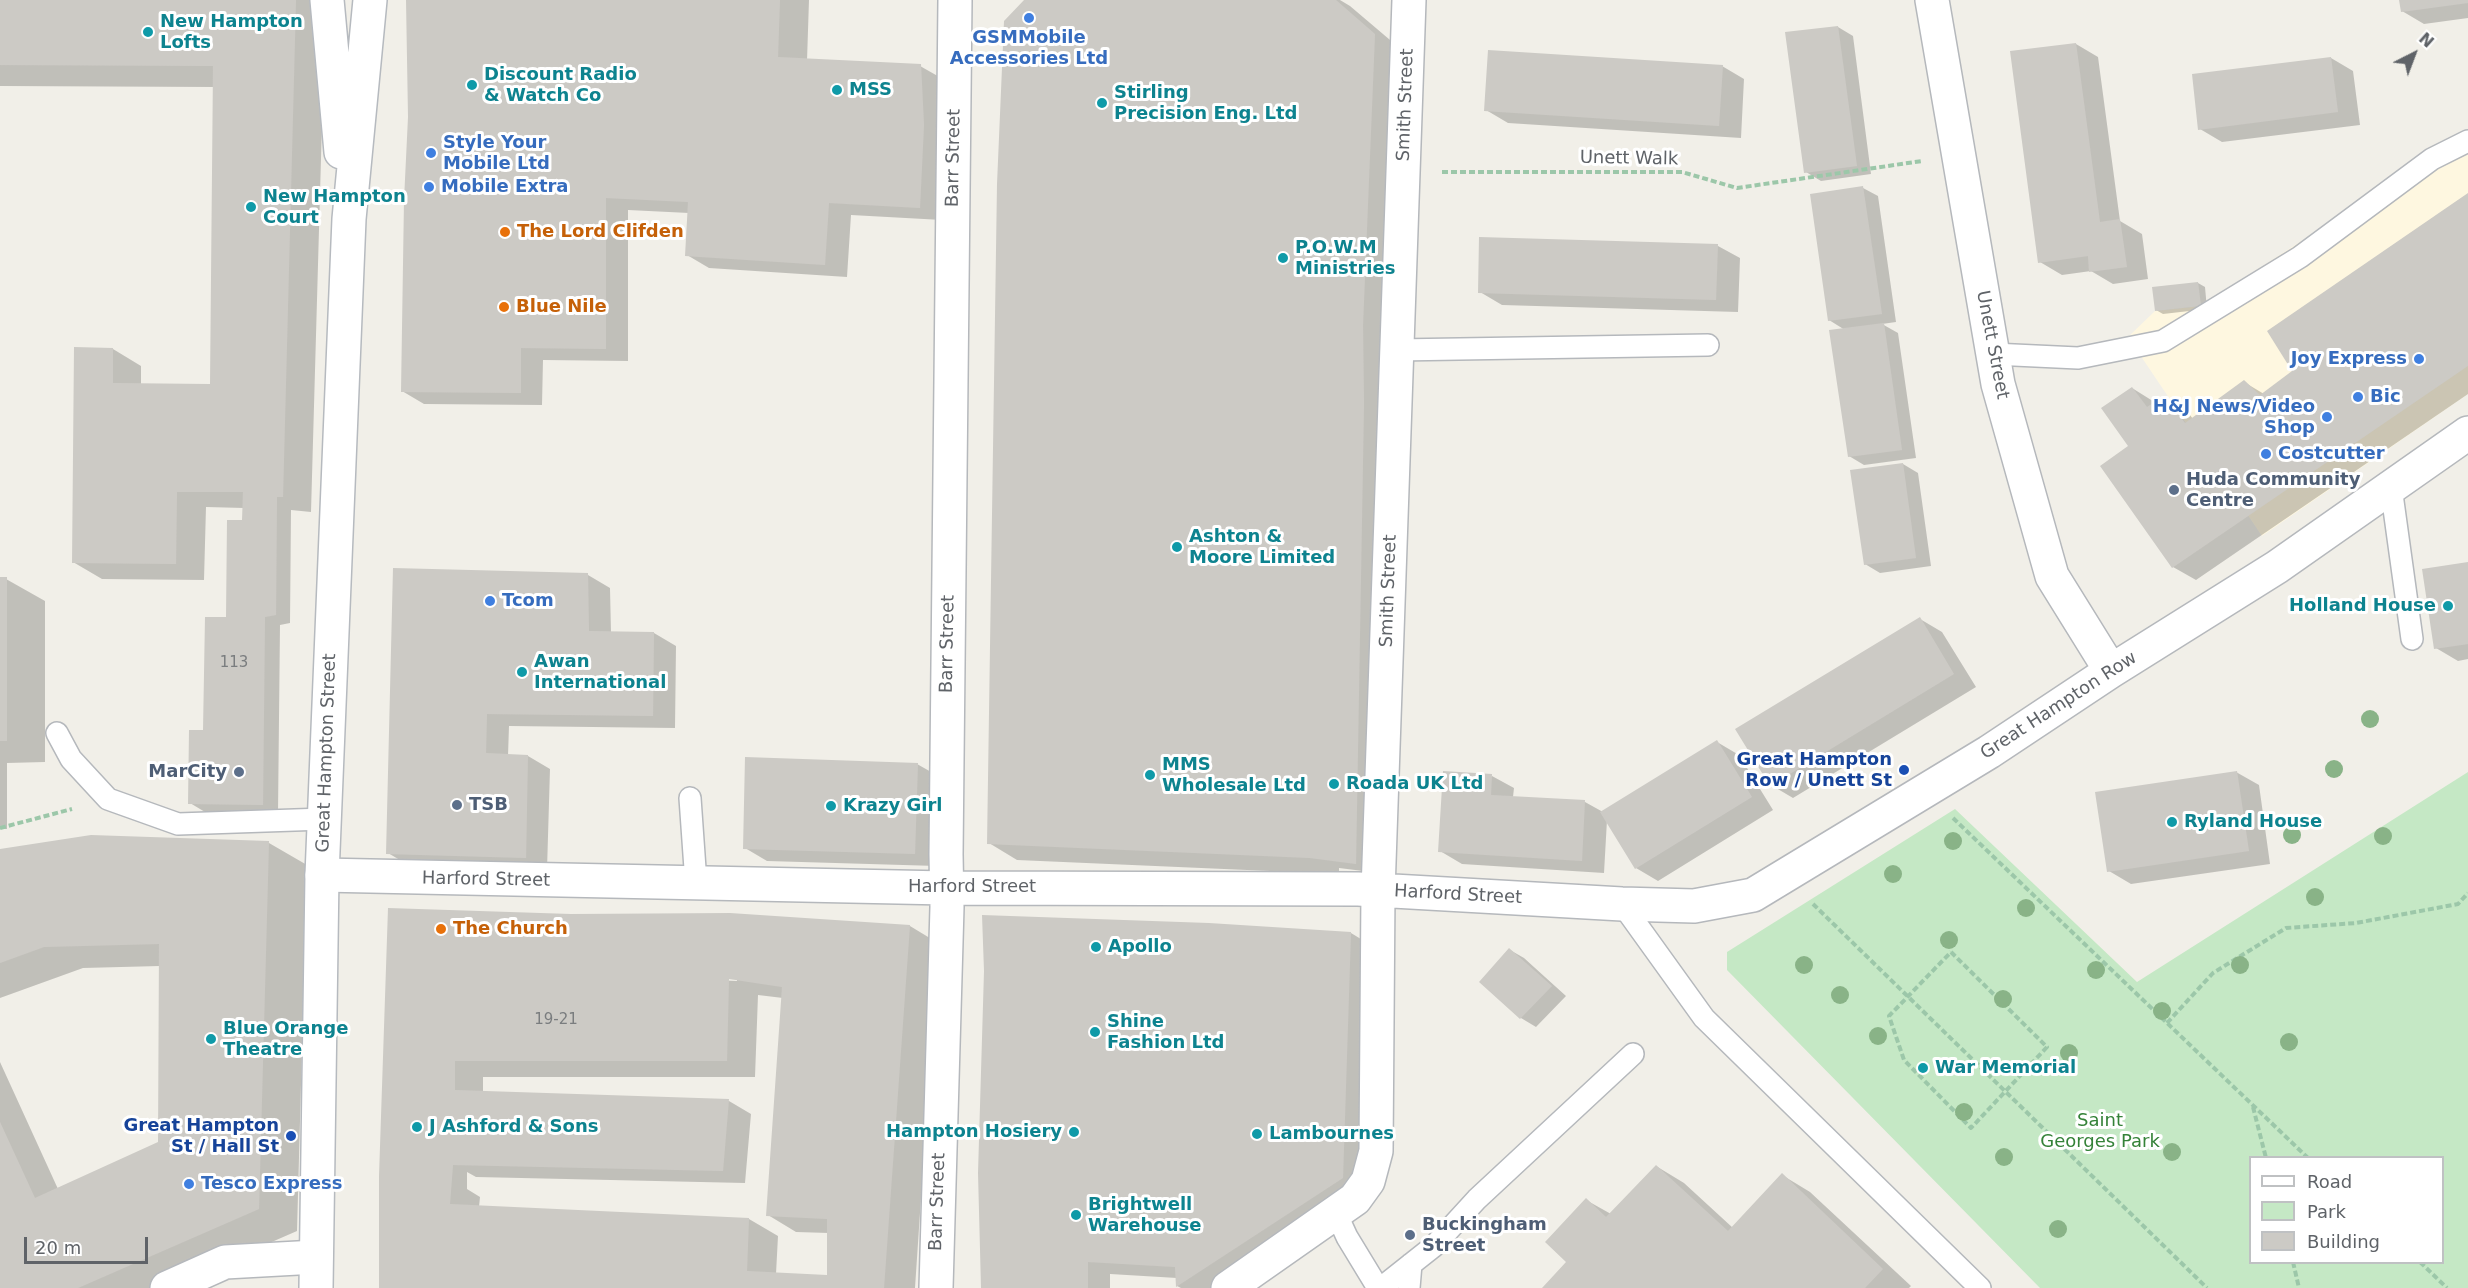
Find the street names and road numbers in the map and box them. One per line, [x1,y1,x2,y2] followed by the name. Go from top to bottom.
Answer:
[1393,48,1419,162] street label: Smith Street
[942,109,966,207] street label: Barr Street
[1580,147,1678,171] street label: Unett Walk
[1971,289,2013,401] street label: Unett Street
[1376,534,1402,648] street label: Smith Street
[936,595,960,693] street label: Barr Street
[1977,647,2141,765] street label: Great Hampton Row
[313,653,341,853] street label: Great Hampton Street
[422,868,550,892] street label: Harford Street
[908,876,1036,898] street label: Harford Street
[1393,881,1523,909] street label: Harford Street
[925,1153,951,1251] street label: Barr Street

